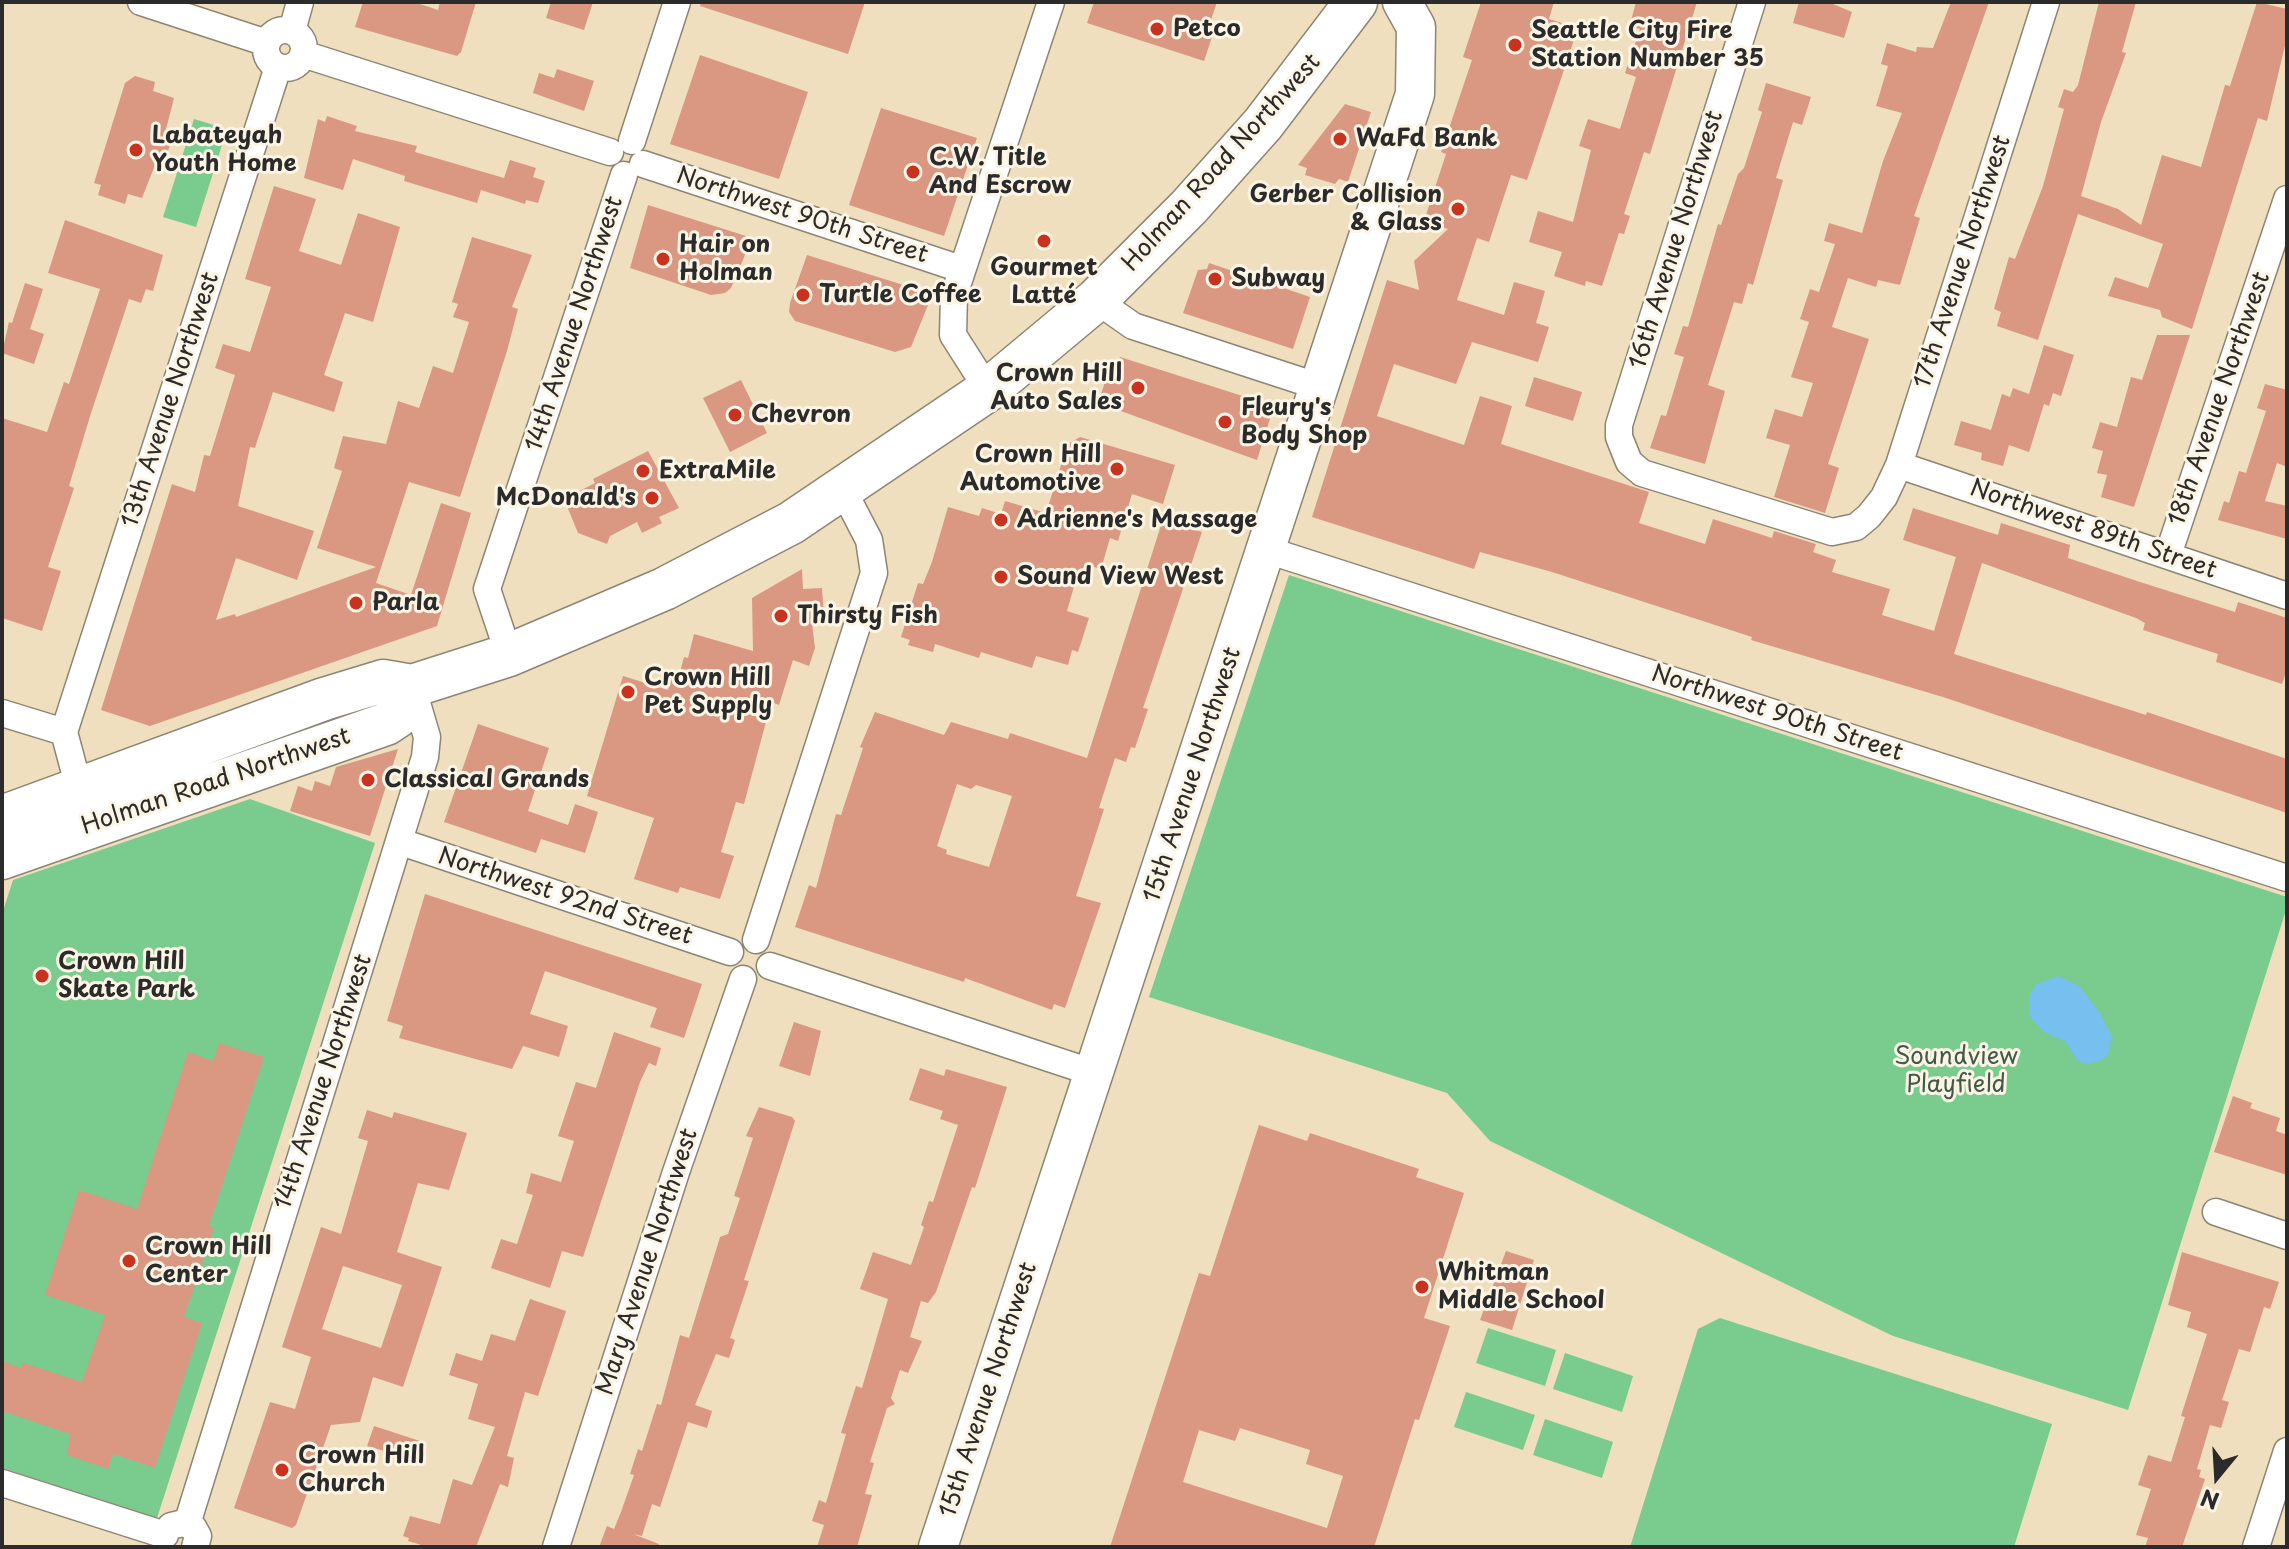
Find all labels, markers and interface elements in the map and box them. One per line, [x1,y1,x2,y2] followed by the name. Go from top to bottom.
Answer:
[1173,15,1241,43] place label: Petco
[1531,17,1764,73] place label: Seattle City Fire Station Number 35
[1148,20,1166,38] marker: Petco
[1506,36,1524,54] marker: Seattle City Fire Station Number 35
[1117,48,1327,278] street label: Holman Road Northwest
[1624,108,1730,372] street label: 16th Avenue Northwest
[152,122,297,178] place label: Labateyah Youth Home
[1356,125,1497,153] place label: WaFd Bank
[1331,130,1349,148] marker: WaFd Bank
[1908,132,2018,392] street label: 17th Avenue Northwest
[127,141,145,159] marker: Labateyah Youth Home
[929,144,1071,200] place label: C.W. Title And Escrow
[673,162,931,270] street label: Northwest 90th Street
[904,163,922,181] marker: C.W. Title And Escrow
[1249,181,1442,237] place label: Gerber Collision & Glass
[520,193,630,455] street label: 14th Avenue Northwest
[1449,200,1467,218] marker: Gerber Collision & Glass
[679,231,773,287] place label: Hair on Holman
[1035,232,1053,250] marker: Gourmet Latté
[654,250,672,268] marker: Hair on Holman
[990,254,1098,310] place label: Gourmet Latté
[1231,265,1325,293] place label: Subway
[2163,268,2277,530] street label: 18th Avenue Northwest
[116,269,226,531] street label: 13th Avenue Northwest
[1206,270,1224,288] marker: Subway
[819,281,982,309] place label: Turtle Coffee
[794,286,812,304] marker: Turtle Coffee
[990,360,1122,416] place label: Crown Hill Auto Sales
[1129,379,1147,397] marker: Crown Hill Auto Sales
[1241,394,1367,450] place label: Fleury's Body Shop
[751,401,851,429] place label: Chevron
[726,406,744,424] marker: Chevron
[1216,413,1234,431] marker: Fleury's Body Shop
[960,441,1101,497] place label: Crown Hill Automotive
[659,457,776,485] place label: ExtraMile
[1108,460,1126,478] marker: Crown Hill Automotive
[634,462,652,480] marker: ExtraMile
[1966,474,2220,586] street label: Northwest 89th Street
[496,484,636,512] place label: McDonald's
[643,489,661,507] marker: McDonald's
[1017,506,1257,534] place label: Adrienne's Massage
[992,511,1010,529] marker: Adrienne's Massage
[1017,563,1224,591] place label: Sound View West
[992,568,1010,586] marker: Sound View West
[372,589,439,617] place label: Parla
[347,594,365,612] marker: Parla
[797,602,938,630] place label: Thirsty Fish
[772,607,790,625] marker: Thirsty Fish
[1138,644,1248,906] street label: 15th Avenue Northwest
[1648,660,1906,768] street label: Northwest 90th Street
[644,664,772,720] place label: Crown Hill Pet Supply
[619,683,637,701] marker: Crown Hill Pet Supply
[78,722,354,842] street label: Holman Road Northwest
[384,766,589,794] place label: Classical Grands
[359,771,377,789] marker: Classical Grands
[434,842,696,952] street label: Northwest 92nd Street
[58,948,195,1004] place label: Crown Hill Skate Park
[269,951,379,1213] street label: 14th Avenue Northwest
[33,967,51,985] marker: Crown Hill Skate Park
[1894,1043,2018,1099] park label: Soundview Playfield
[591,1125,705,1399] street label: Mary Avenue Northwest
[145,1233,271,1289] place label: Crown Hill Center
[120,1252,138,1270] marker: Crown Hill Center
[934,1259,1044,1521] street label: 15th Avenue Northwest
[1438,1259,1605,1315] place label: Whitman Middle School
[1413,1278,1431,1296] marker: Whitman Middle School
[2177,1437,2257,1517] north arrow
[298,1442,424,1498] place label: Crown Hill Church
[273,1461,291,1479] marker: Crown Hill Church
[2196,1482,2223,1519] text: N

